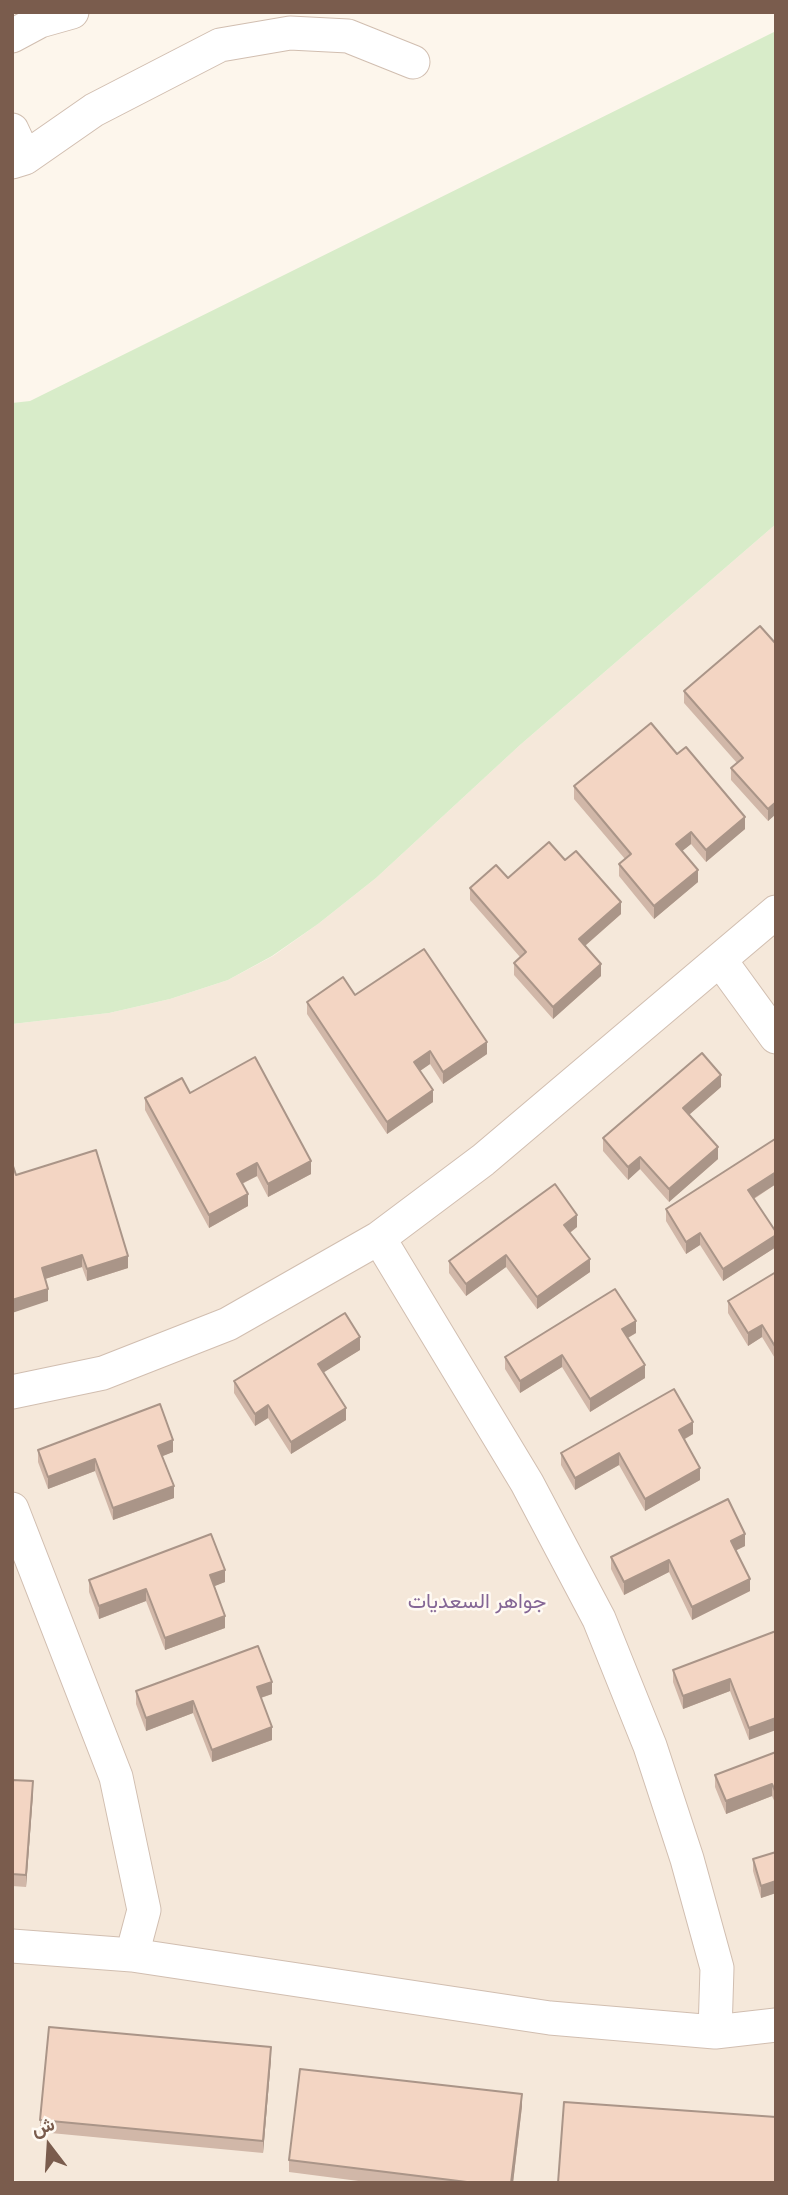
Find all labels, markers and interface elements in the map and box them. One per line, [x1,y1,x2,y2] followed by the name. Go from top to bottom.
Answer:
[408,1589,546,1615] district label: جواهر السعديات
[14,2111,84,2181] north arrow
[29,2112,57,2140] text: ش

